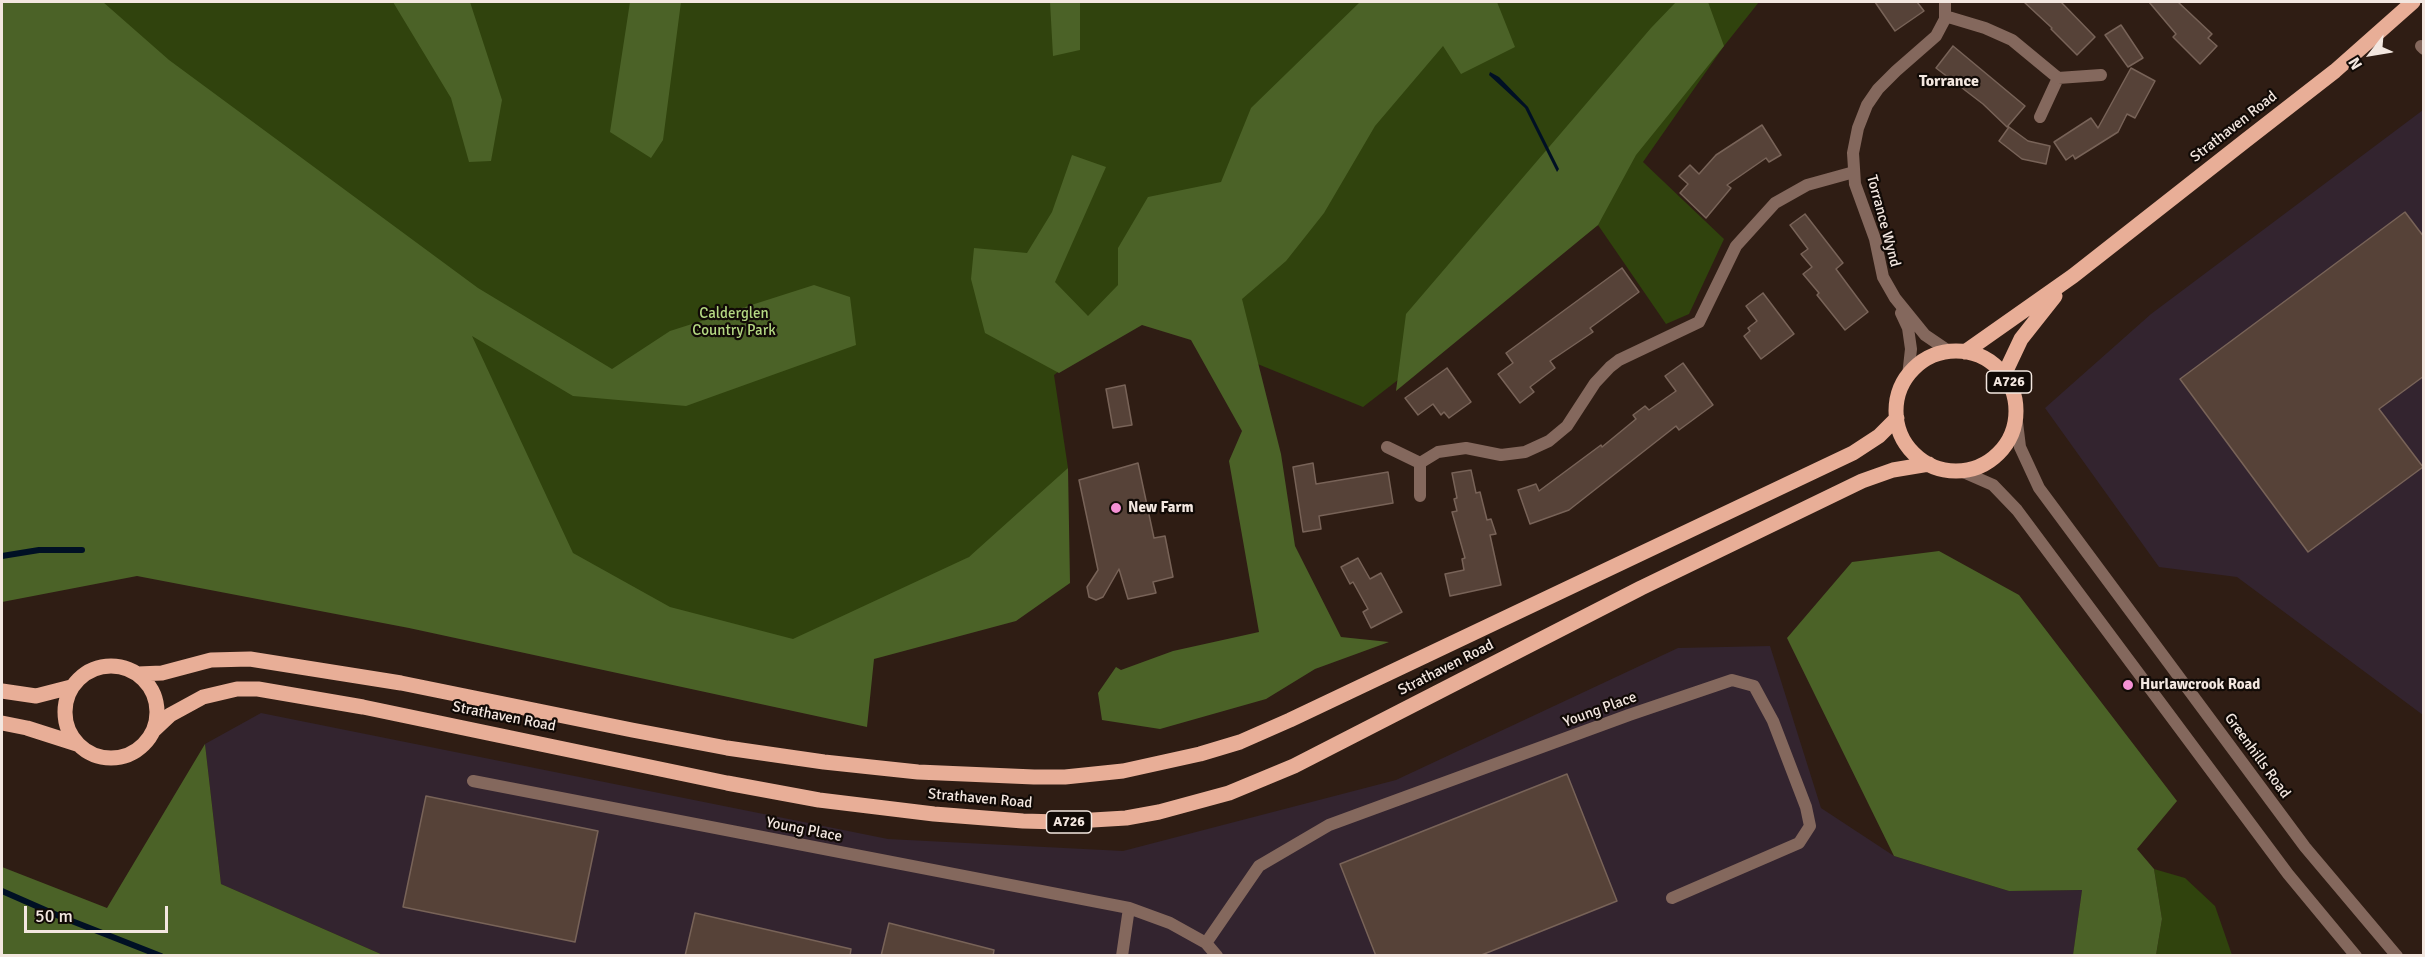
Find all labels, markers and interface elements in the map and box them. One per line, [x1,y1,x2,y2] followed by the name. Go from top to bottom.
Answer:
[2341,24,2401,84] north arrow
[2344,53,2367,73] text: N
[1919,72,1979,92] district label: Torrance
[2187,88,2281,166] street label: Strathaven Road
[1862,173,1904,269] street label: Torrance Wynd
[692,305,776,340] park label: Calderglen Country Park
[1986,371,2032,393] road number: A726
[1128,499,1194,517] place label: New Farm
[1109,501,1123,515] marker: New Farm
[1395,636,1497,700] street label: Strathaven Road
[2140,676,2260,694] place label: Hurlawcrook Road
[2121,678,2135,692] marker: Hurlawcrook Road
[1561,688,1639,732] street label: Young Place
[451,698,557,736] street label: Strathaven Road
[2220,710,2294,802] street label: Greenhills Road
[927,785,1033,813] street label: Strathaven Road
[1046,811,1092,833] road number: A726
[764,814,844,846] street label: Young Place
[27,894,171,932] scale bar
[35,905,73,927] text: 50 m

